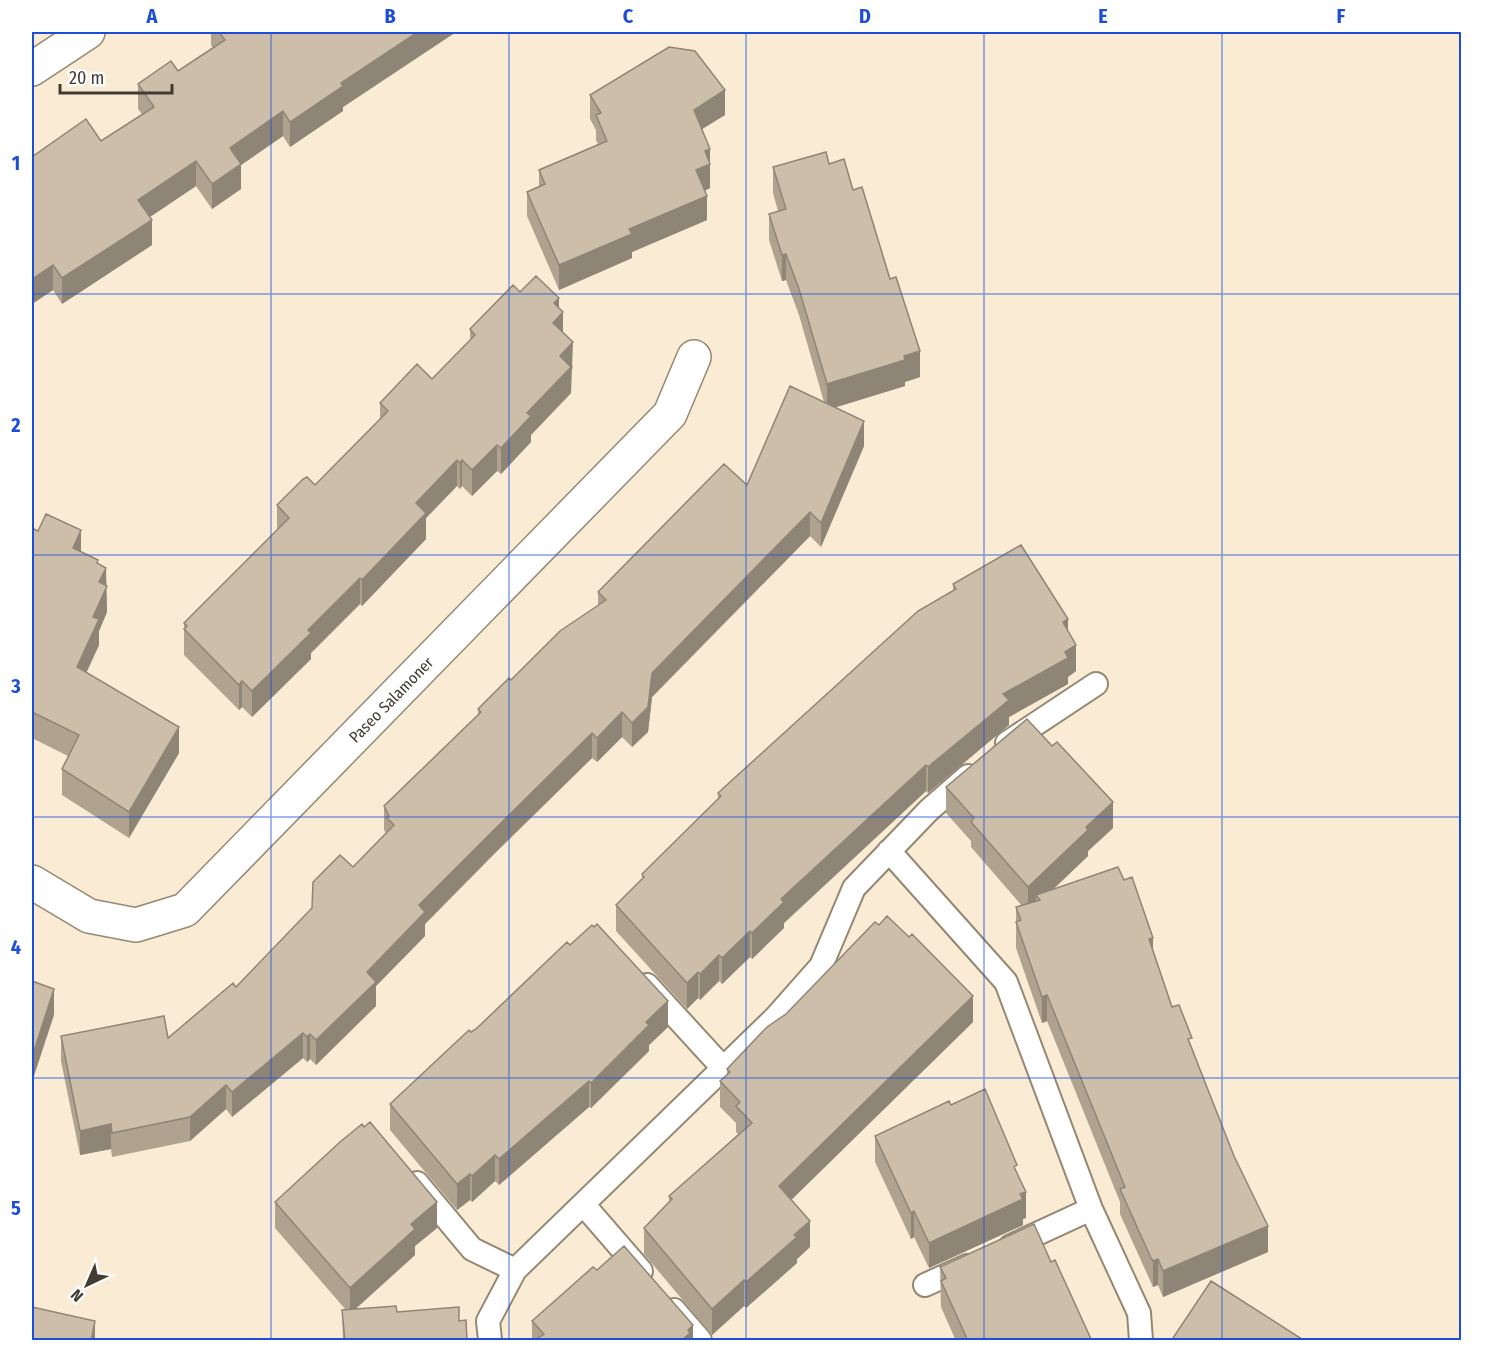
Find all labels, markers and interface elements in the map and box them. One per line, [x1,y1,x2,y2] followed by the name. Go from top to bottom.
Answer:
[146,4,159,28] text: A
[384,4,396,28] text: B
[623,4,634,28] text: C
[859,4,871,28] text: D
[1098,4,1108,28] text: E
[1337,4,1346,28] text: F
[60,57,172,95] scale bar
[69,67,104,89] text: 20 m
[12,151,20,175] text: 1
[10,413,21,437] text: 2
[345,652,437,746] street label: Paseo Salamoner
[10,674,21,698] text: 3
[11,935,21,959] text: 4
[11,1196,21,1220] text: 5
[57,1255,117,1315] north arrow
[67,1285,87,1306] text: N

